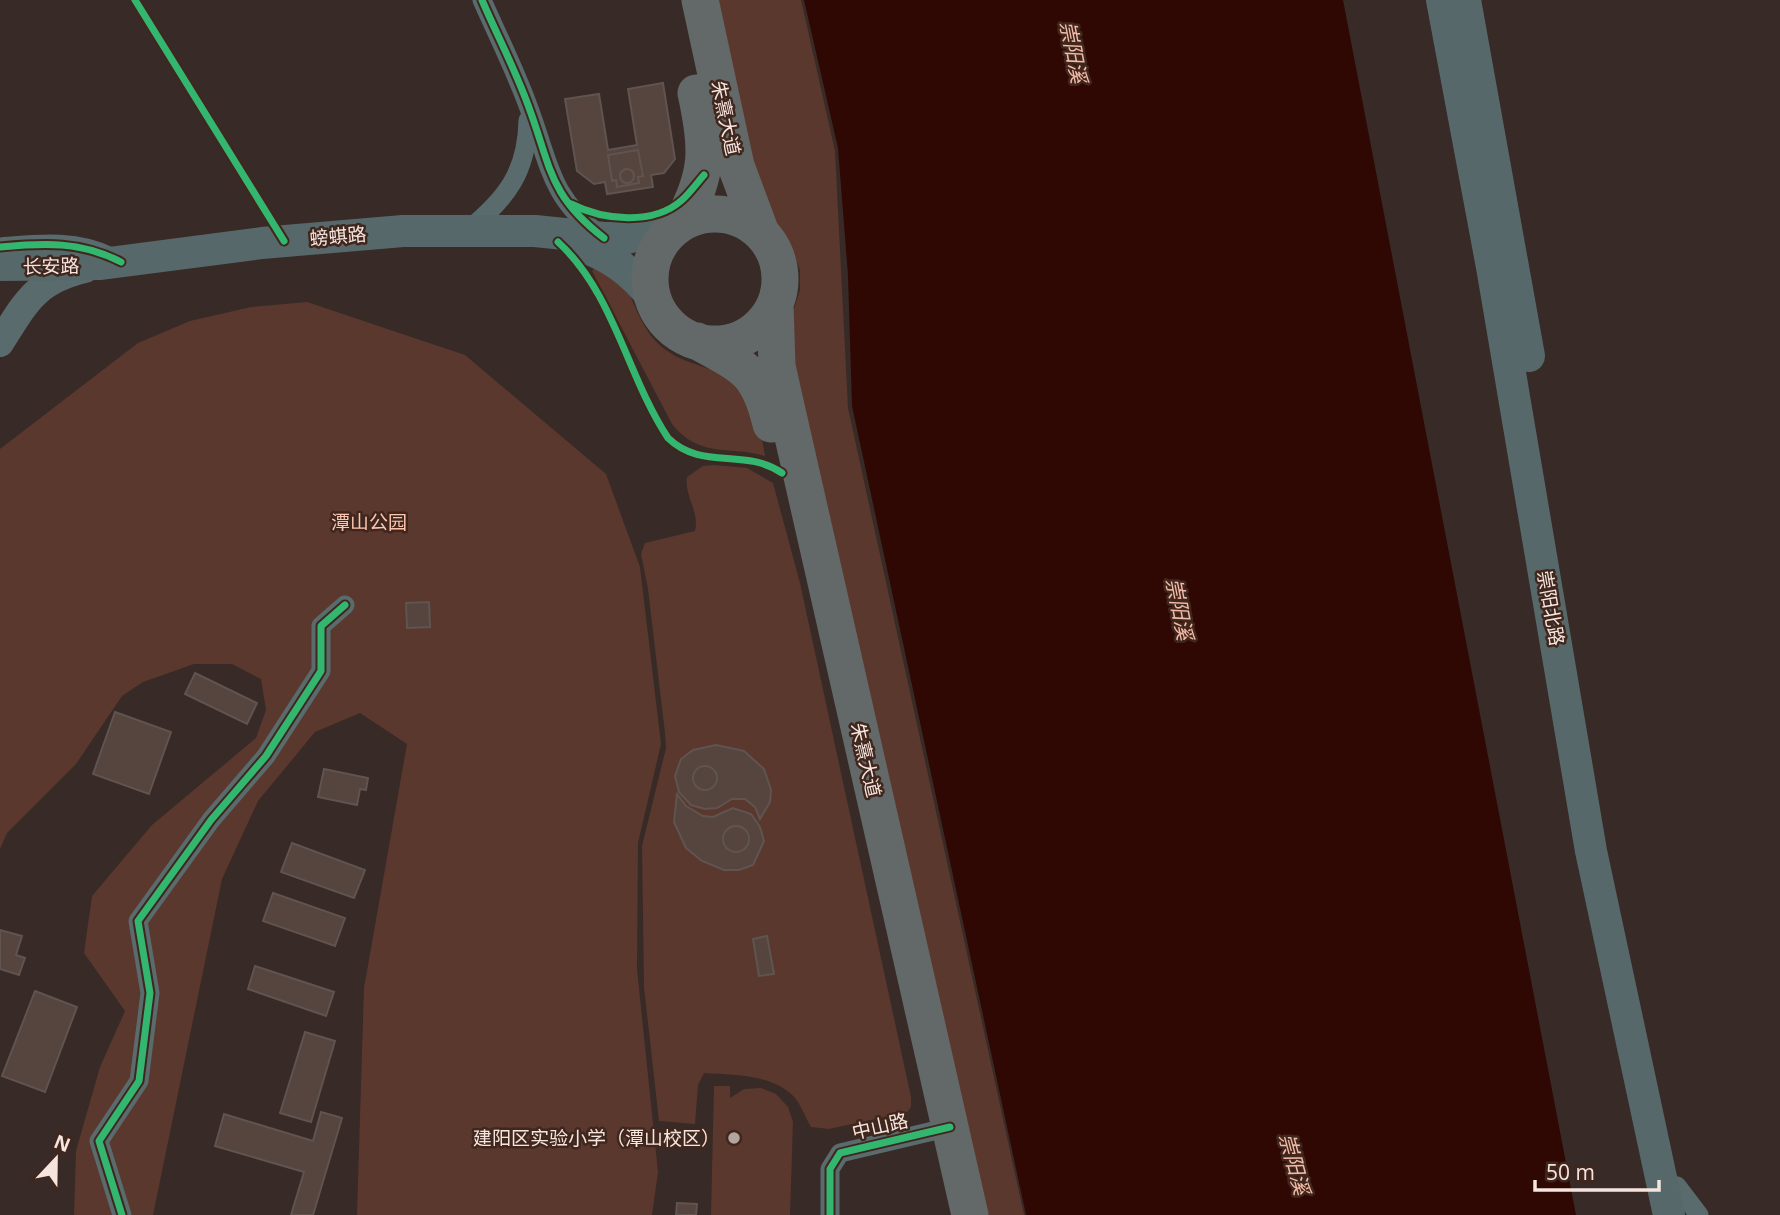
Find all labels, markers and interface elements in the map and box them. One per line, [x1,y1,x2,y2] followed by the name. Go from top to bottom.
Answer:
[1054,18,1094,87] water label: 崇阳溪
[705,78,747,158] street label: 朱熹大道
[308,221,368,251] street label: 螃蜞路
[22,253,80,279] street label: 长安路
[331,509,407,535] park label: 潭山公园
[1532,568,1570,648] street label: 崇阳北路
[1160,575,1200,644] water label: 崇阳溪
[845,720,887,800] street label: 朱熹大道
[849,1107,911,1145] street label: 中山路
[21,1124,91,1194] north arrow
[473,1125,720,1151] place label: 建阳区实验小学（潭山校区）
[50,1128,74,1158] text: N
[726,1130,742,1146] marker: 建阳区实验小学（潭山校区）
[1273,1130,1317,1200] water label: 崇阳溪
[1535,1148,1659,1192] scale bar
[1546,1158,1595,1186] text: 50 m

